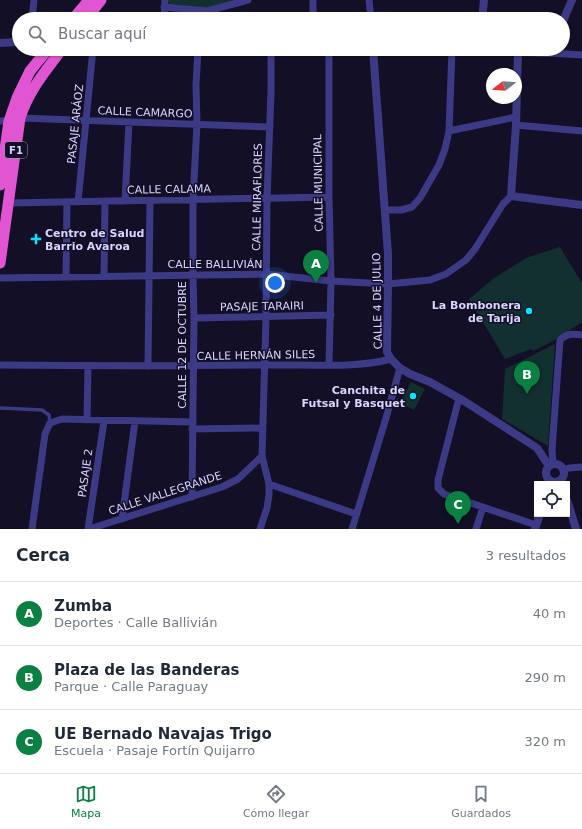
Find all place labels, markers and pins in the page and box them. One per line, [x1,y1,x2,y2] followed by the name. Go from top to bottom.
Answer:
[45,227,144,253] place label: Centro de Salud Barrio Avaroa
[30,233,42,245] marker: Centro de Salud Barrio Avaroa
[303,250,329,283] pin: A
[432,299,521,325] place label: La Bombonera de Tarija
[524,306,534,316] marker: La Bombonera de Tarija
[514,361,540,394] pin: B
[302,384,405,410] place label: Canchita de Futsal y Basquet
[408,391,418,401] marker: Canchita de Futsal y Basquet
[445,491,471,524] pin: C

